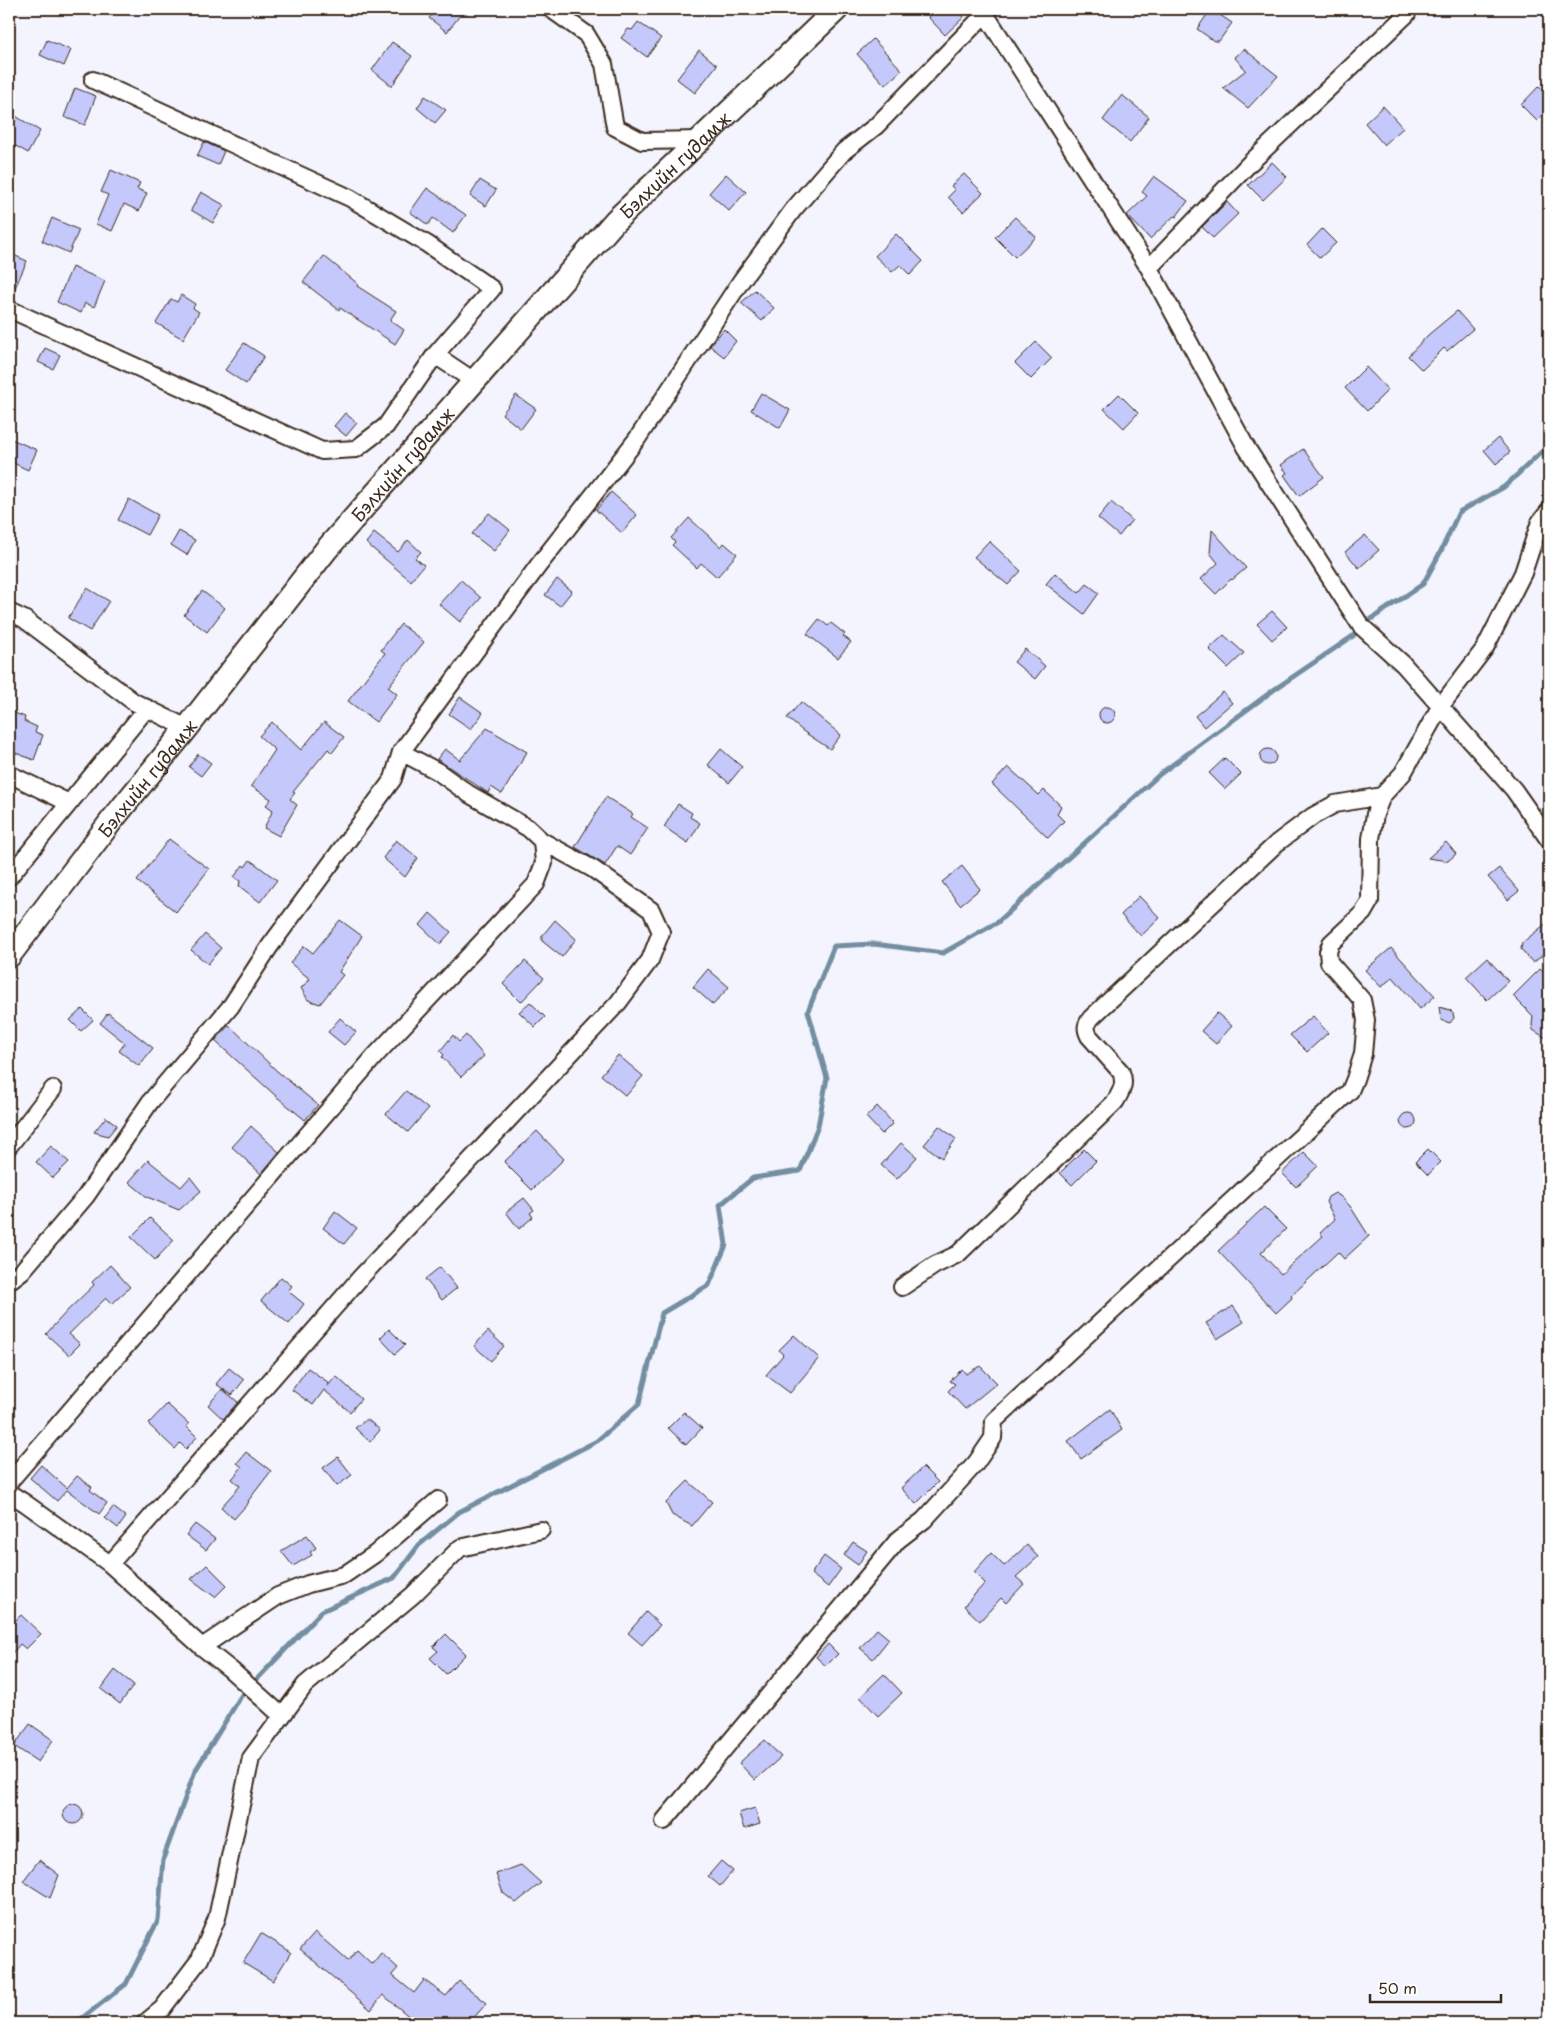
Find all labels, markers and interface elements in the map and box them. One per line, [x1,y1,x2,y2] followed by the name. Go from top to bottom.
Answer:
[613,104,736,224] street label: Бэлхийн гудамж
[344,400,460,527] street label: Бэлхийн гудамж
[91,713,203,842] street label: Бэлхийн гудамж
[1370,1972,1502,2004] scale bar
[1378,1976,1417,1999] text: 50 m

